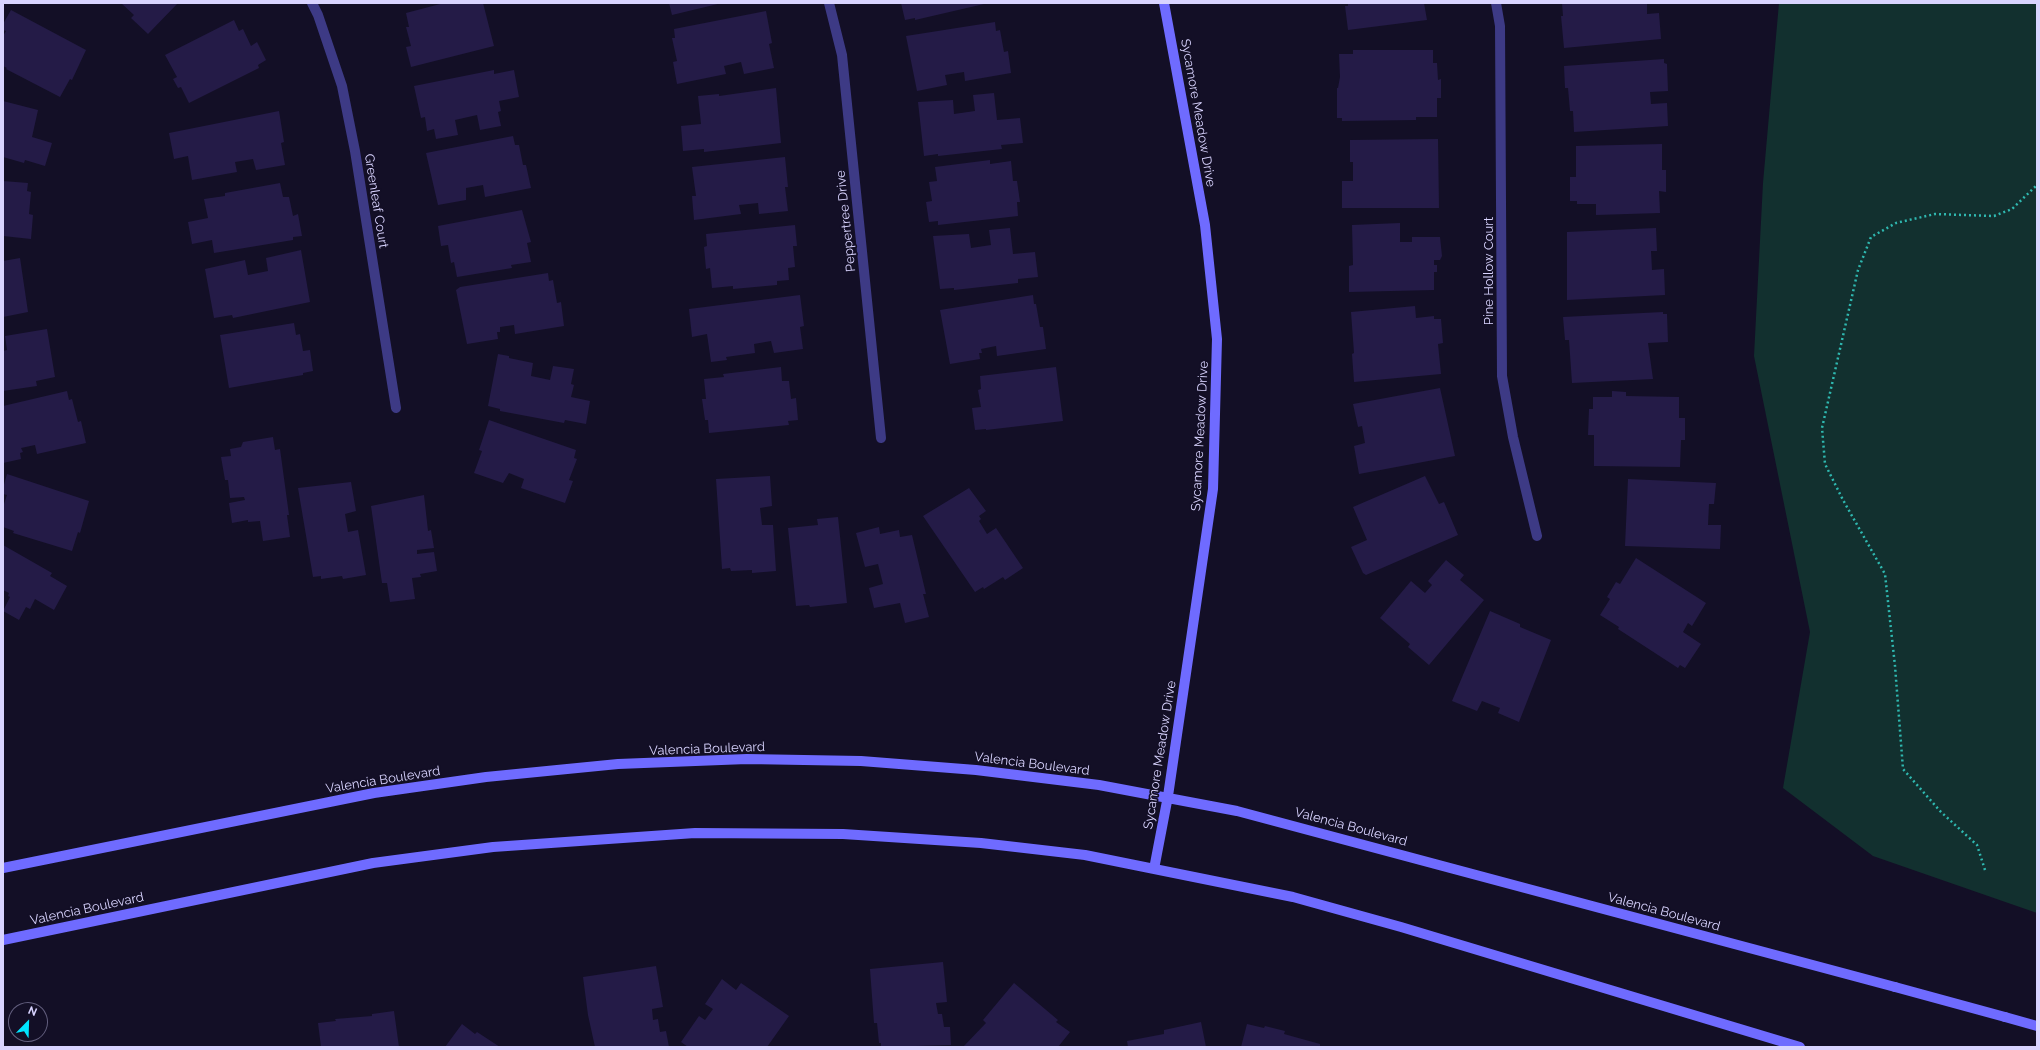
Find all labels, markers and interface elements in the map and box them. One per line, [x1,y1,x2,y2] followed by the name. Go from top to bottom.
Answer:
[1177,38,1219,188] street label: Sycamore Meadow Drive
[361,153,391,249] street label: Greenleaf Court
[833,169,859,273] street label: Peppertree Drive
[1481,217,1497,325] street label: Pine Hollow Court
[1188,361,1212,511] street label: Sycamore Meadow Drive
[1141,680,1179,830] street label: Sycamore Meadow Drive
[649,739,765,759] street label: Valencia Boulevard
[974,749,1090,779] street label: Valencia Boulevard
[325,763,441,797] street label: Valencia Boulevard
[1293,804,1409,850] street label: Valencia Boulevard
[29,889,145,929] street label: Valencia Boulevard
[1606,889,1722,935] street label: Valencia Boulevard
[8,1002,48,1042] north arrow
[26,1004,39,1019] text: N

